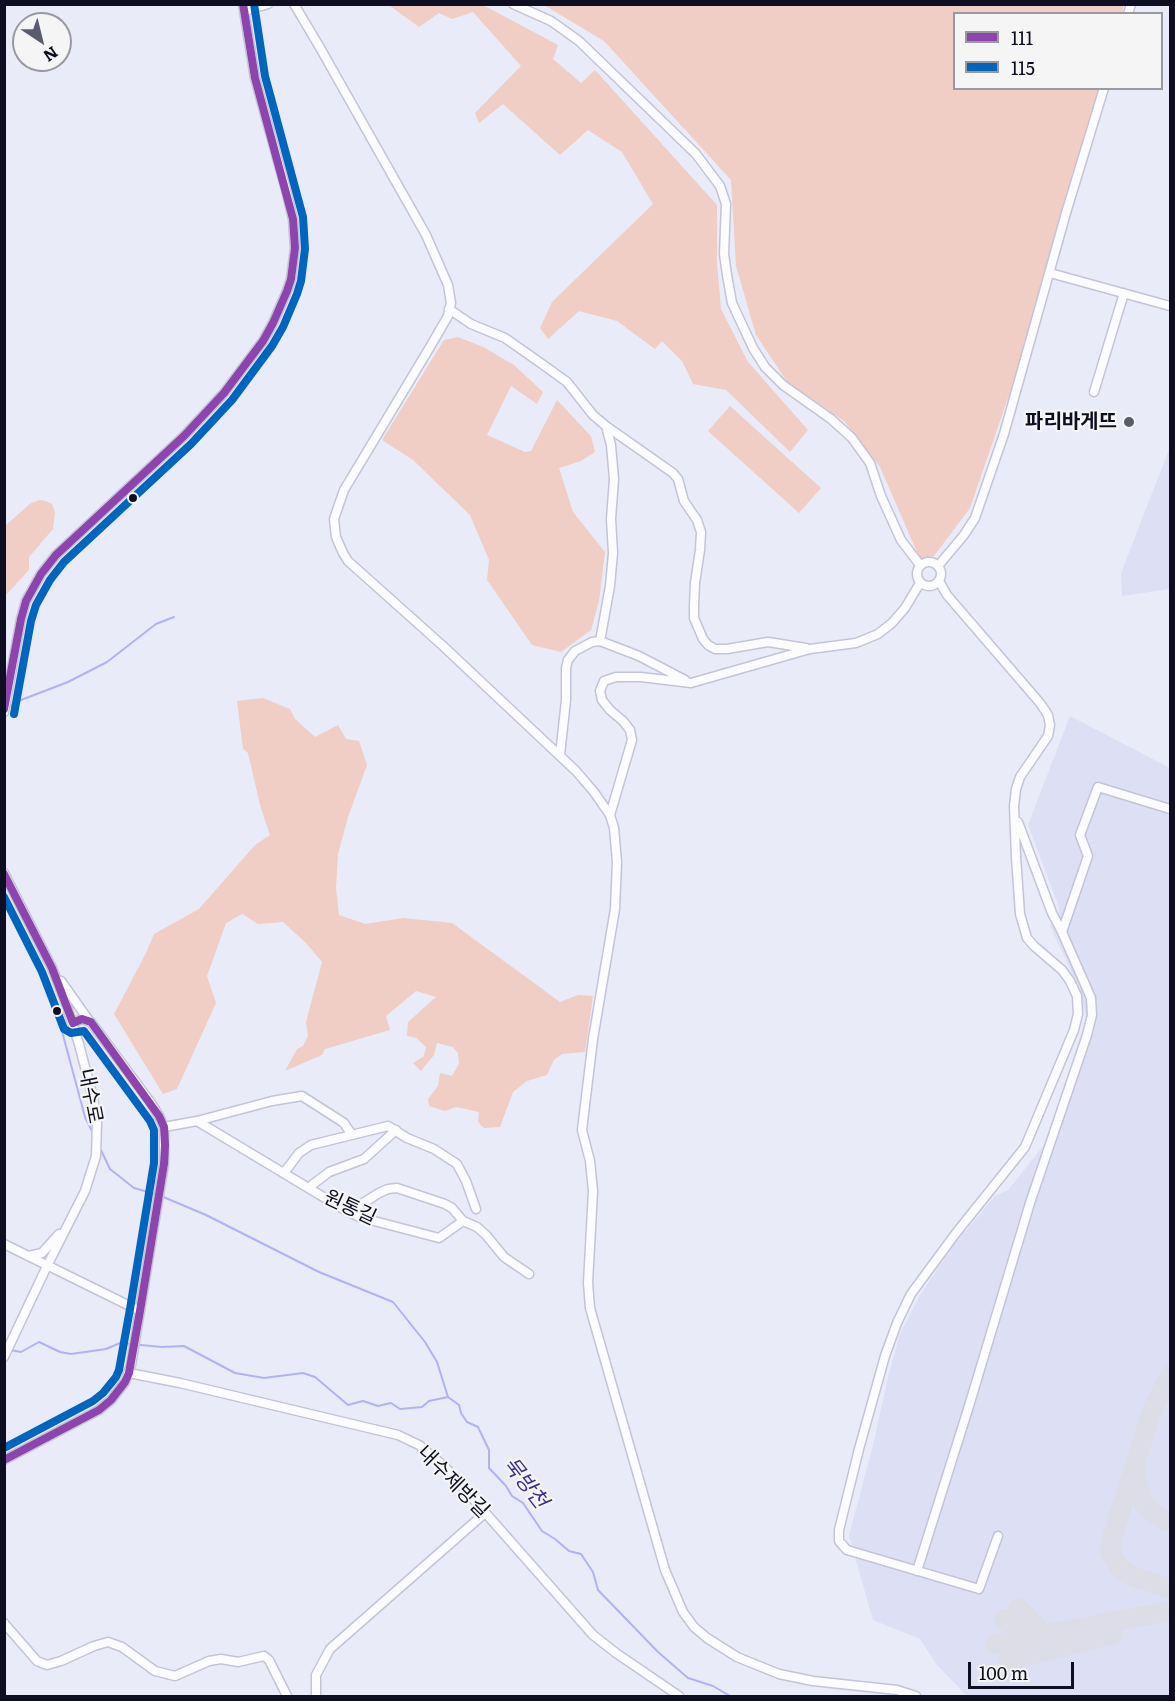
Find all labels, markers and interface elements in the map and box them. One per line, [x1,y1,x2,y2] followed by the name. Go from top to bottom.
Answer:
[12,12,72,72] north arrow
[953,12,1163,90] legend
[1011,24,1033,51] text: 111
[39,41,64,69] text: N
[1011,54,1035,81] text: 115
[1025,410,1117,434] place label: 파리바게뜨
[1122,415,1136,429] marker: 파리바게뜨
[127,492,139,504] unlabelled marker
[51,1005,63,1017] unlabelled marker
[73,1067,107,1125] street label: 내수로
[320,1185,380,1231] street label: 원통길
[412,1441,494,1523] street label: 내수제방길
[497,1452,553,1514] water label: 묵방천
[971,1650,1078,1688] scale bar
[979,1659,1028,1686] text: 100 m

